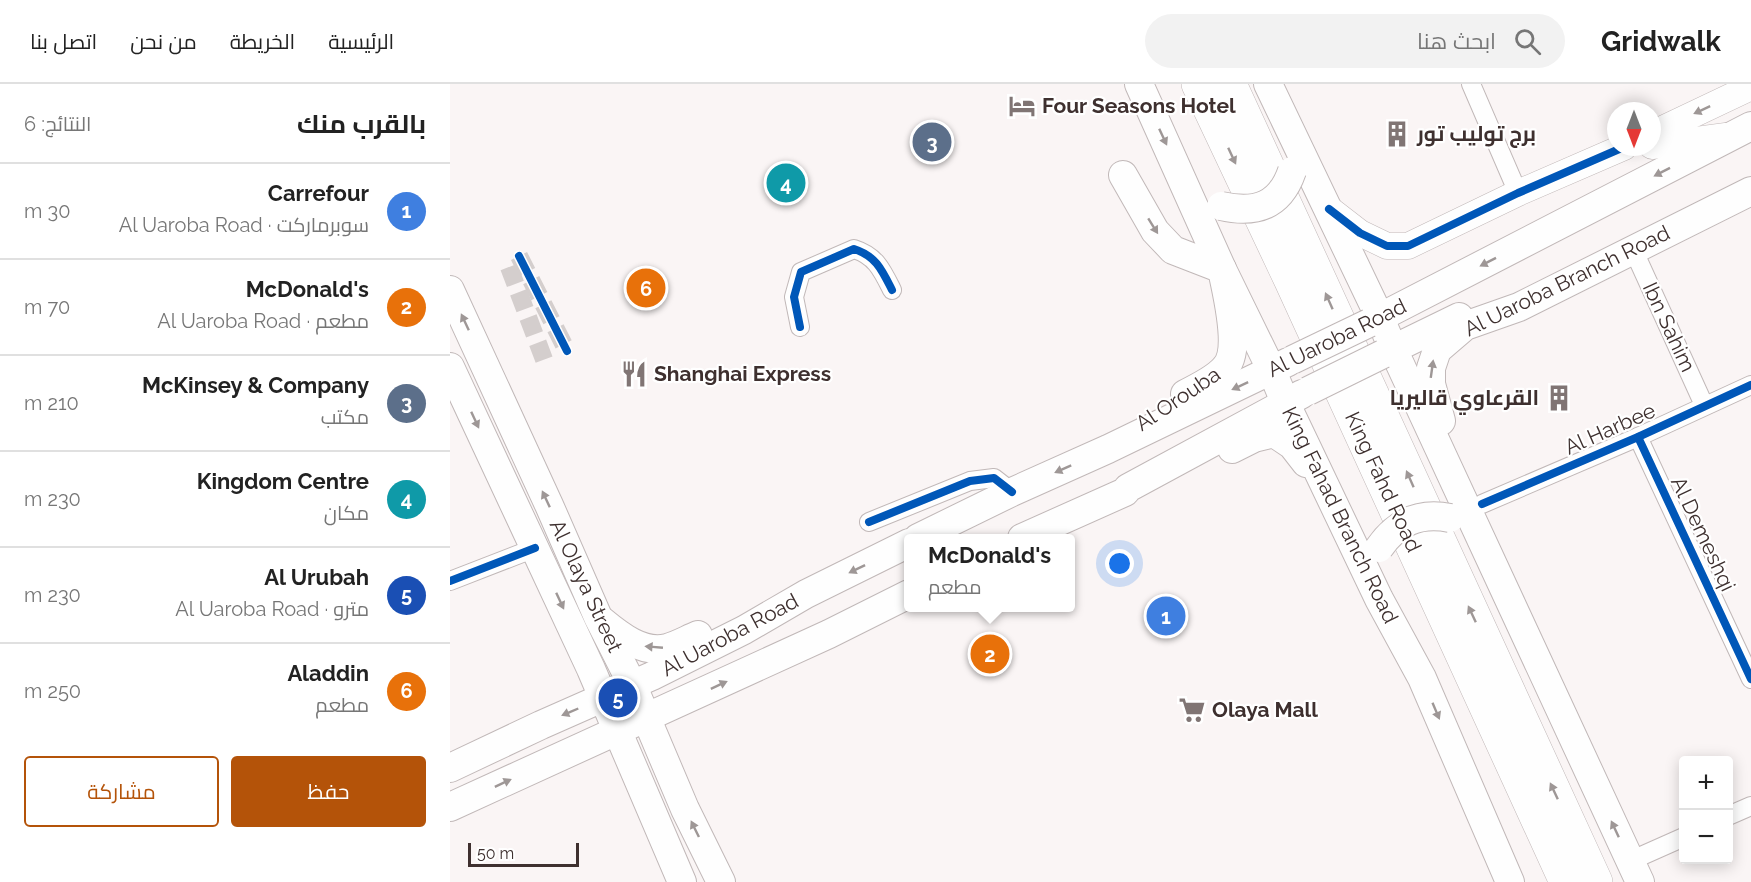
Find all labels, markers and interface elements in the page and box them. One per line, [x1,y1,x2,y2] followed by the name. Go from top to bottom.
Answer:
[1145,14,1565,68] search box
[1511,25,1544,58] icon: search
[1601,25,1721,58] text: Gridwalk
[1417,28,1496,54] text: ابحث هنا
[30,29,97,54] text: اتصل بنا
[130,29,197,54] text: من نحن
[230,29,295,54] text: الخريطة
[328,29,394,54] text: الرئيسية
[1007,91,1037,121] hotel icon: Four Seasons Hotel
[1042,93,1236,118] place label: Four Seasons Hotel
[1607,102,1661,156] north arrow
[1693,106,1710,115] one-way arrow
[297,109,426,139] text: بالقرب منك
[24,112,91,136] text: النتائج: 6
[1382,119,1412,149] building icon: برج توليب تور
[912,120,952,164] pin: 3
[1416,121,1536,148] place label: برج توليب تور
[1159,129,1168,146] one-way arrow
[1228,147,1237,164] one-way arrow
[766,160,806,206] pin: 4
[1653,167,1670,176] one-way arrow
[268,180,369,206] text: Carrefour
[24,199,70,223] text: 30 m
[402,199,411,223] text: 1
[119,213,369,237] text: سوبرماركت · Al Uaroba Road
[1147,217,1158,234] one-way arrow
[1460,220,1674,341] street label: Al Uaroba Branch Road
[1480,257,1497,266] one-way arrow
[626,266,666,310] pin: 6
[246,276,369,302] text: McDonald's
[1638,278,1701,376] street label: Ibn Sahim
[1324,292,1334,310] one-way arrow
[1263,293,1410,382] street label: Al Uaroba Road
[24,295,70,319] text: 70 m
[401,295,412,319] text: 2
[157,309,369,333] text: مطعم · Al Uaroba Road
[460,313,469,330] one-way arrow
[619,359,649,389] restaurant icon: Shanghai Express
[1428,359,1437,378] one-way arrow
[654,361,831,386] place label: Shanghai Express
[1131,361,1225,436] street label: Al Orouba
[142,372,369,398] text: McKinsey & Company
[1231,381,1248,390] one-way arrow
[1544,383,1574,413] building icon: القرعاوي قاليريا
[1389,385,1539,415] place label: القرعاوي قاليريا
[24,391,79,415] text: 210 m
[401,391,412,415] text: 3
[1561,398,1659,460] street label: Al Harbee
[1277,402,1404,627] street label: King Fahad Branch Road
[321,405,369,429] text: مكتب
[1340,408,1427,556] street label: King Fahd Road
[470,412,480,430] one-way arrow
[1055,464,1072,473] one-way arrow
[197,468,369,494] text: Kingdom Centre
[1405,469,1415,487] one-way arrow
[1666,473,1741,595] street label: Al Demeshqi
[24,487,81,511] text: 230 m
[401,487,412,511] text: 4
[541,489,551,507] one-way arrow
[324,501,369,525] text: مكان
[545,516,628,656] street label: Al Olaya Street
[904,534,1075,612] popup
[928,542,1051,568] text: McDonald's
[1105,549,1134,578] your location
[264,564,369,590] text: Al Urubah
[848,564,865,574] one-way arrow
[928,575,982,599] text: مطعم
[24,583,81,607] text: 230 m
[401,583,412,607] text: 5
[657,588,802,681] street label: Al Uaroba Road
[555,593,565,611] one-way arrow
[1146,594,1186,638] pin: 1
[175,597,369,621] text: مترو · Al Uaroba Road
[1467,605,1476,622] one-way arrow
[970,632,1010,676] pin: 2
[644,642,663,652] one-way arrow
[287,660,369,686] text: Aladdin
[598,676,638,720] pin: 5
[24,679,81,703] text: 250 m
[400,679,413,703] text: 6
[710,680,727,689] one-way arrow
[315,693,369,717] text: مطعم
[1177,695,1207,725] supermarket icon: Olaya Mall
[1212,697,1318,722] place label: Olaya Mall
[1431,703,1441,721] one-way arrow
[561,708,578,717] one-way arrow
[24,756,219,827] button: مشاركة
[231,756,426,827] button: حفظ
[1679,756,1733,864] map controls
[1679,756,1733,810] button: +
[495,778,512,787] one-way arrow
[1549,782,1558,799] one-way arrow
[1679,810,1733,864] button: −
[1611,820,1620,837] one-way arrow
[691,821,700,838] one-way arrow
[468,840,579,868] scale bar
[477,844,514,863] text: 50 m

